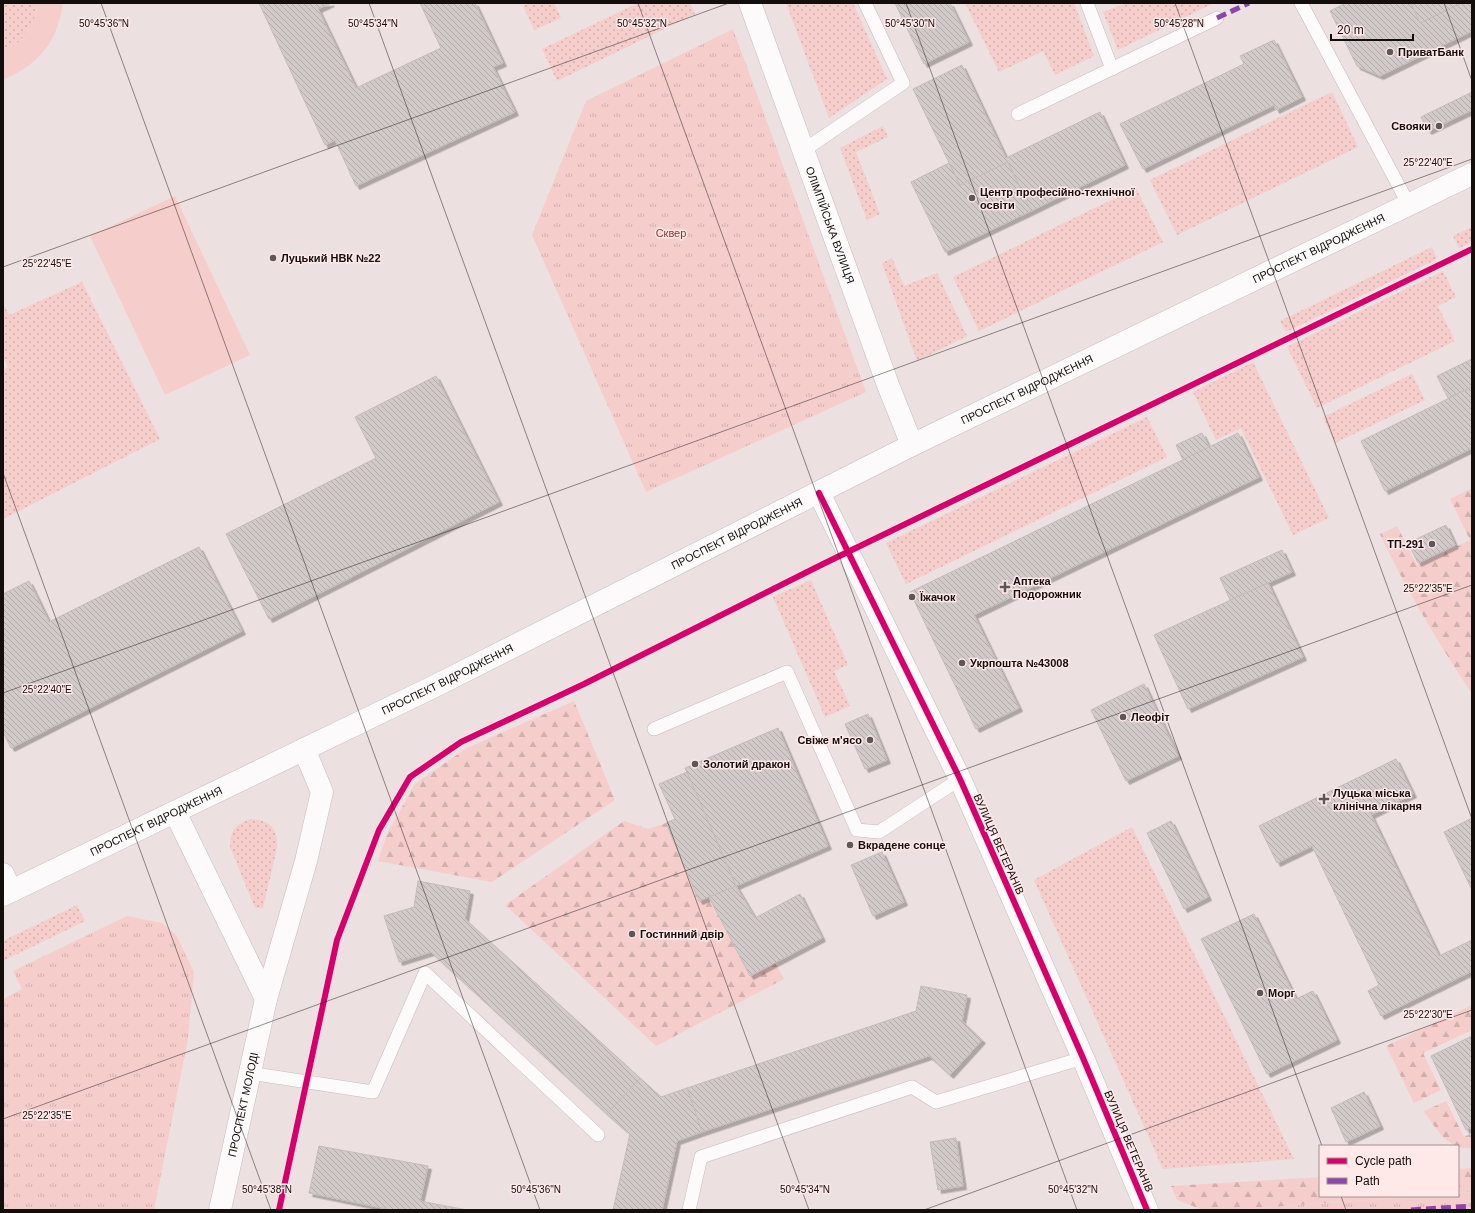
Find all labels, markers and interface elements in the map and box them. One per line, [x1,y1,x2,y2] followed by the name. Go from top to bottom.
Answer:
[1331,16,1413,42] scale bar
[79,18,129,29] text: 50°45'36"N
[348,18,398,29] text: 50°45'34"N
[617,18,667,29] text: 50°45'32"N
[885,18,935,29] text: 50°45'30"N
[1154,18,1204,29] text: 50°45'28"N
[1337,23,1364,37] text: 20 m
[1398,46,1464,58] place label: ПриватБанк
[1385,47,1395,57] marker: ПриватБанк
[1391,120,1431,132] place label: Свояки
[1434,121,1444,131] marker: Свояки
[1403,157,1453,168] text: 25°22'40"E
[804,165,857,285] street label: ОЛІМПІЙСЬКА ВУЛИЦЯ
[980,186,1136,211] place label: Центр професійно-технічної освіти
[967,193,977,203] marker: Центр професійно-технічної освіти
[1251,211,1387,285] street label: ПРОСПЕКТ ВІДРОДЖЕННЯ
[656,227,686,239] park label: Сквер
[281,252,381,264] place label: Луцький НВК №22
[268,253,278,263] marker: Луцький НВК №22
[22,258,72,269] text: 25°22'45"E
[959,352,1095,426] street label: ПРОСПЕКТ ВІДРОДЖЕННЯ
[669,495,804,572] street label: ПРОСПЕКТ ВІДРОДЖЕННЯ
[1387,538,1424,550] place label: ТП-291
[1427,539,1437,549] marker: ТП-291
[1013,575,1082,600] place label: Аптека Подорожник
[1000,582,1010,592] marker: Аптека Подорожник
[1403,583,1453,594] text: 25°22'35"E
[919,591,956,603] place label: Їжачок
[907,592,917,602] marker: Їжачок
[380,642,515,717] street label: ПРОСПЕКТ ВІДРОДЖЕННЯ
[970,657,1069,669] place label: Укрпошта №43008
[957,658,967,668] marker: Укрпошта №43008
[22,684,72,695] text: 25°22'40"E
[1131,711,1170,723] place label: Леофіт
[1118,712,1128,722] marker: Леофіт
[797,734,862,746] place label: Свіже м'ясо
[865,735,875,745] marker: Свіже м'ясо
[703,758,790,770] place label: Золотий дракон
[690,759,700,769] marker: Золотий дракон
[88,784,224,858] street label: ПРОСПЕКТ ВІДРОДЖЕННЯ
[1333,787,1422,812] place label: Луцька міська клінічна лікарня
[971,792,1027,896] street label: ВУЛИЦЯ ВЕТЕРАНІВ
[1318,793,1330,805] marker: Луцька міська клінічна лікарня
[858,839,946,851] place label: Вкрадене сонце
[845,840,855,850] marker: Вкрадене сонце
[640,928,724,940] place label: Гостинний двір
[627,929,637,939] marker: Гостинний двір
[1268,987,1296,999] place label: Морг
[1255,988,1265,998] marker: Морг
[1403,1009,1453,1020] text: 25°22'30"E
[226,1051,260,1158] street label: ПРОСПЕКТ МОЛОДІ
[1102,1089,1156,1193] street label: ВУЛИЦЯ ВЕТЕРАНІВ
[22,1110,72,1121] text: 25°22'35"E
[1319,1145,1459,1197] legend
[1355,1154,1412,1168] text: Cycle path
[1355,1174,1380,1188] text: Path
[242,1184,292,1195] text: 50°45'38"N
[511,1184,561,1195] text: 50°45'36"N
[780,1184,830,1195] text: 50°45'34"N
[1048,1184,1098,1195] text: 50°45'32"N

